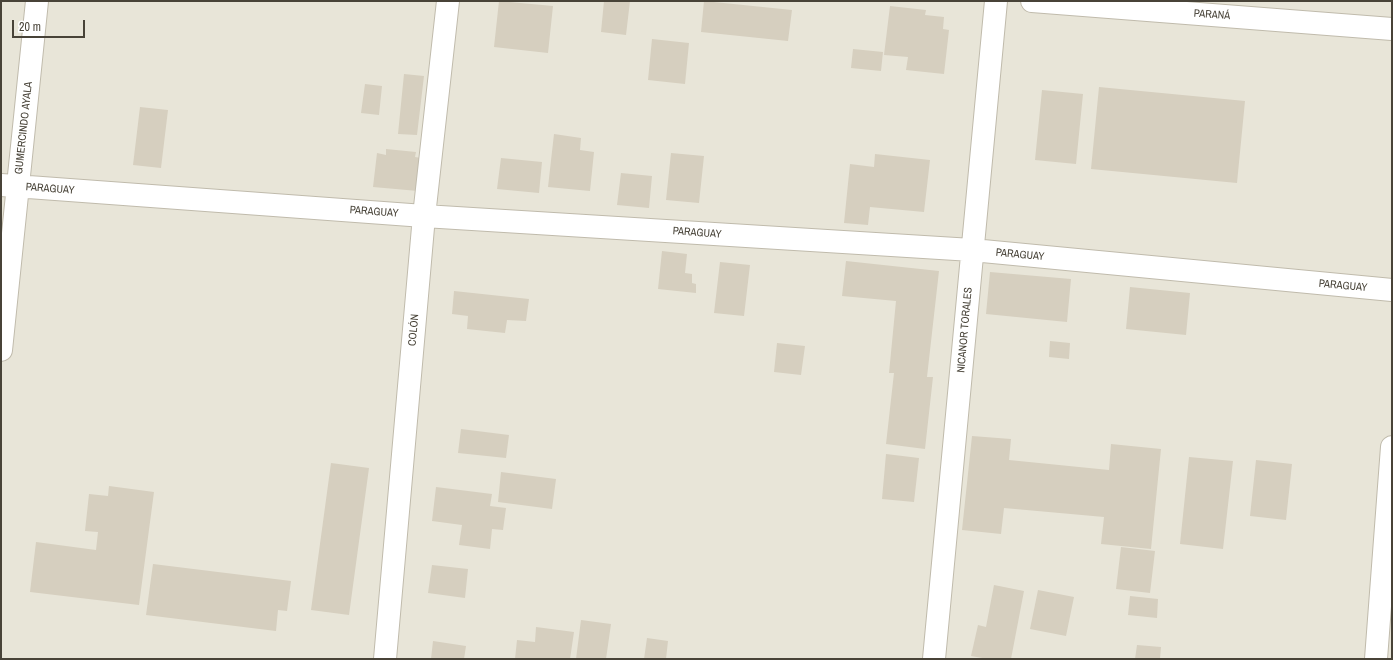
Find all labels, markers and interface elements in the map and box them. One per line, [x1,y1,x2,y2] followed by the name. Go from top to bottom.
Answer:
[1193,7,1231,23] street label: PARANÁ
[14,12,87,38] scale bar
[19,19,41,35] text: 20 m
[13,81,35,175] street label: GUMERCINDO AYALA
[25,181,75,197] street label: PARAGUAY
[349,204,399,220] street label: PARAGUAY
[672,225,722,241] street label: PARAGUAY
[995,246,1045,264] street label: PARAGUAY
[1318,277,1368,295] street label: PARAGUAY
[955,287,975,373] street label: NICANOR TORALES
[406,313,422,347] street label: COLÓN

